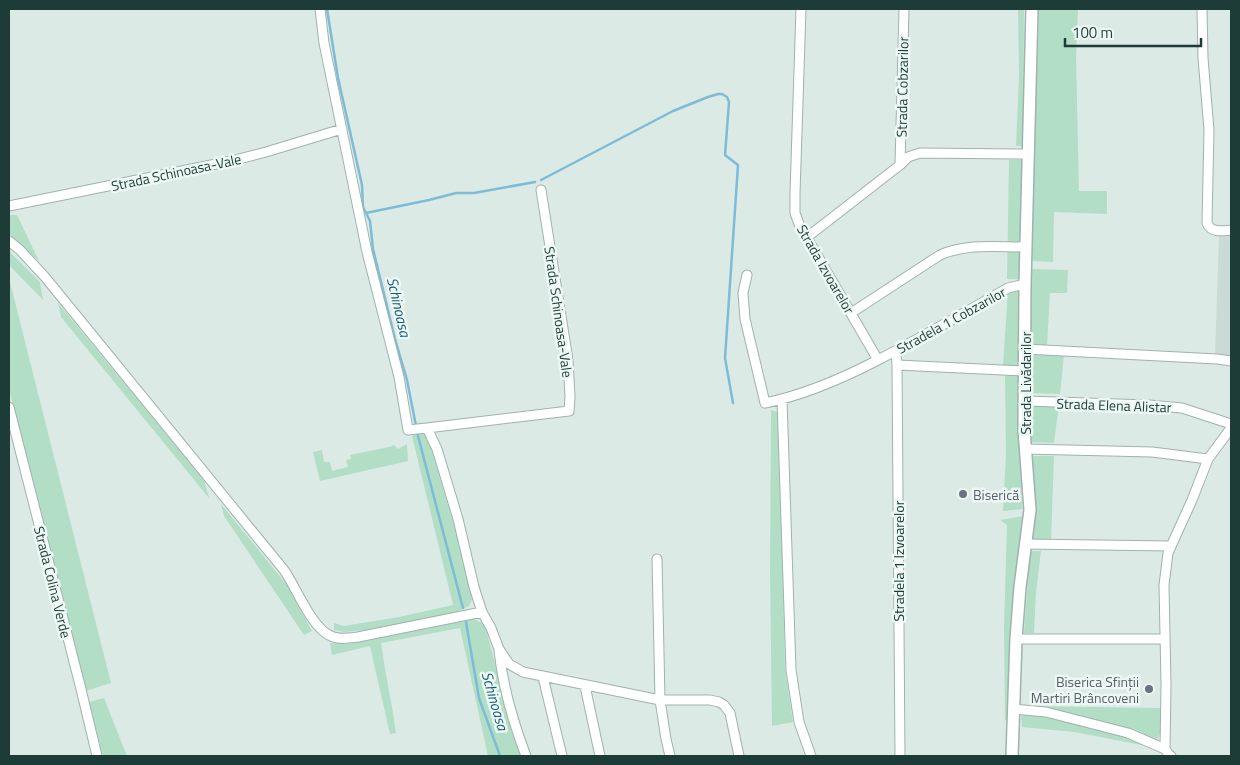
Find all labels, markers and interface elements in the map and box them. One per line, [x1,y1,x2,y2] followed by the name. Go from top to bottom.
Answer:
[1065,15,1201,47] scale bar
[1072,21,1113,44] text: 100 m
[891,36,913,138] street label: Strada Cobzarilor
[109,148,243,196] street label: Strada Schinoasa-Vale
[792,221,860,318] street label: Strada Izvoarelor
[539,245,579,379] street label: Strada Schinoasa-Vale
[381,275,417,340] water label: Schinoasa
[893,281,1010,359] street label: Stradela 1 Cobzarilor
[1015,331,1036,434] street label: Strada Livădarilor
[1056,392,1172,418] street label: Strada Elena Alistar
[973,484,1019,505] place label: Biserică
[957,488,969,500] marker: Biserică
[888,500,909,622] street label: Stradela 1 Izvoarelor
[29,524,77,640] street label: Strada Colina Verde
[476,669,515,735] water label: Schinoasa
[1031,671,1139,708] place label: Biserica Sfinții Martiri Brâncoveni
[1143,683,1155,695] marker: Biserica Sfinții Martiri Brâncoveni

